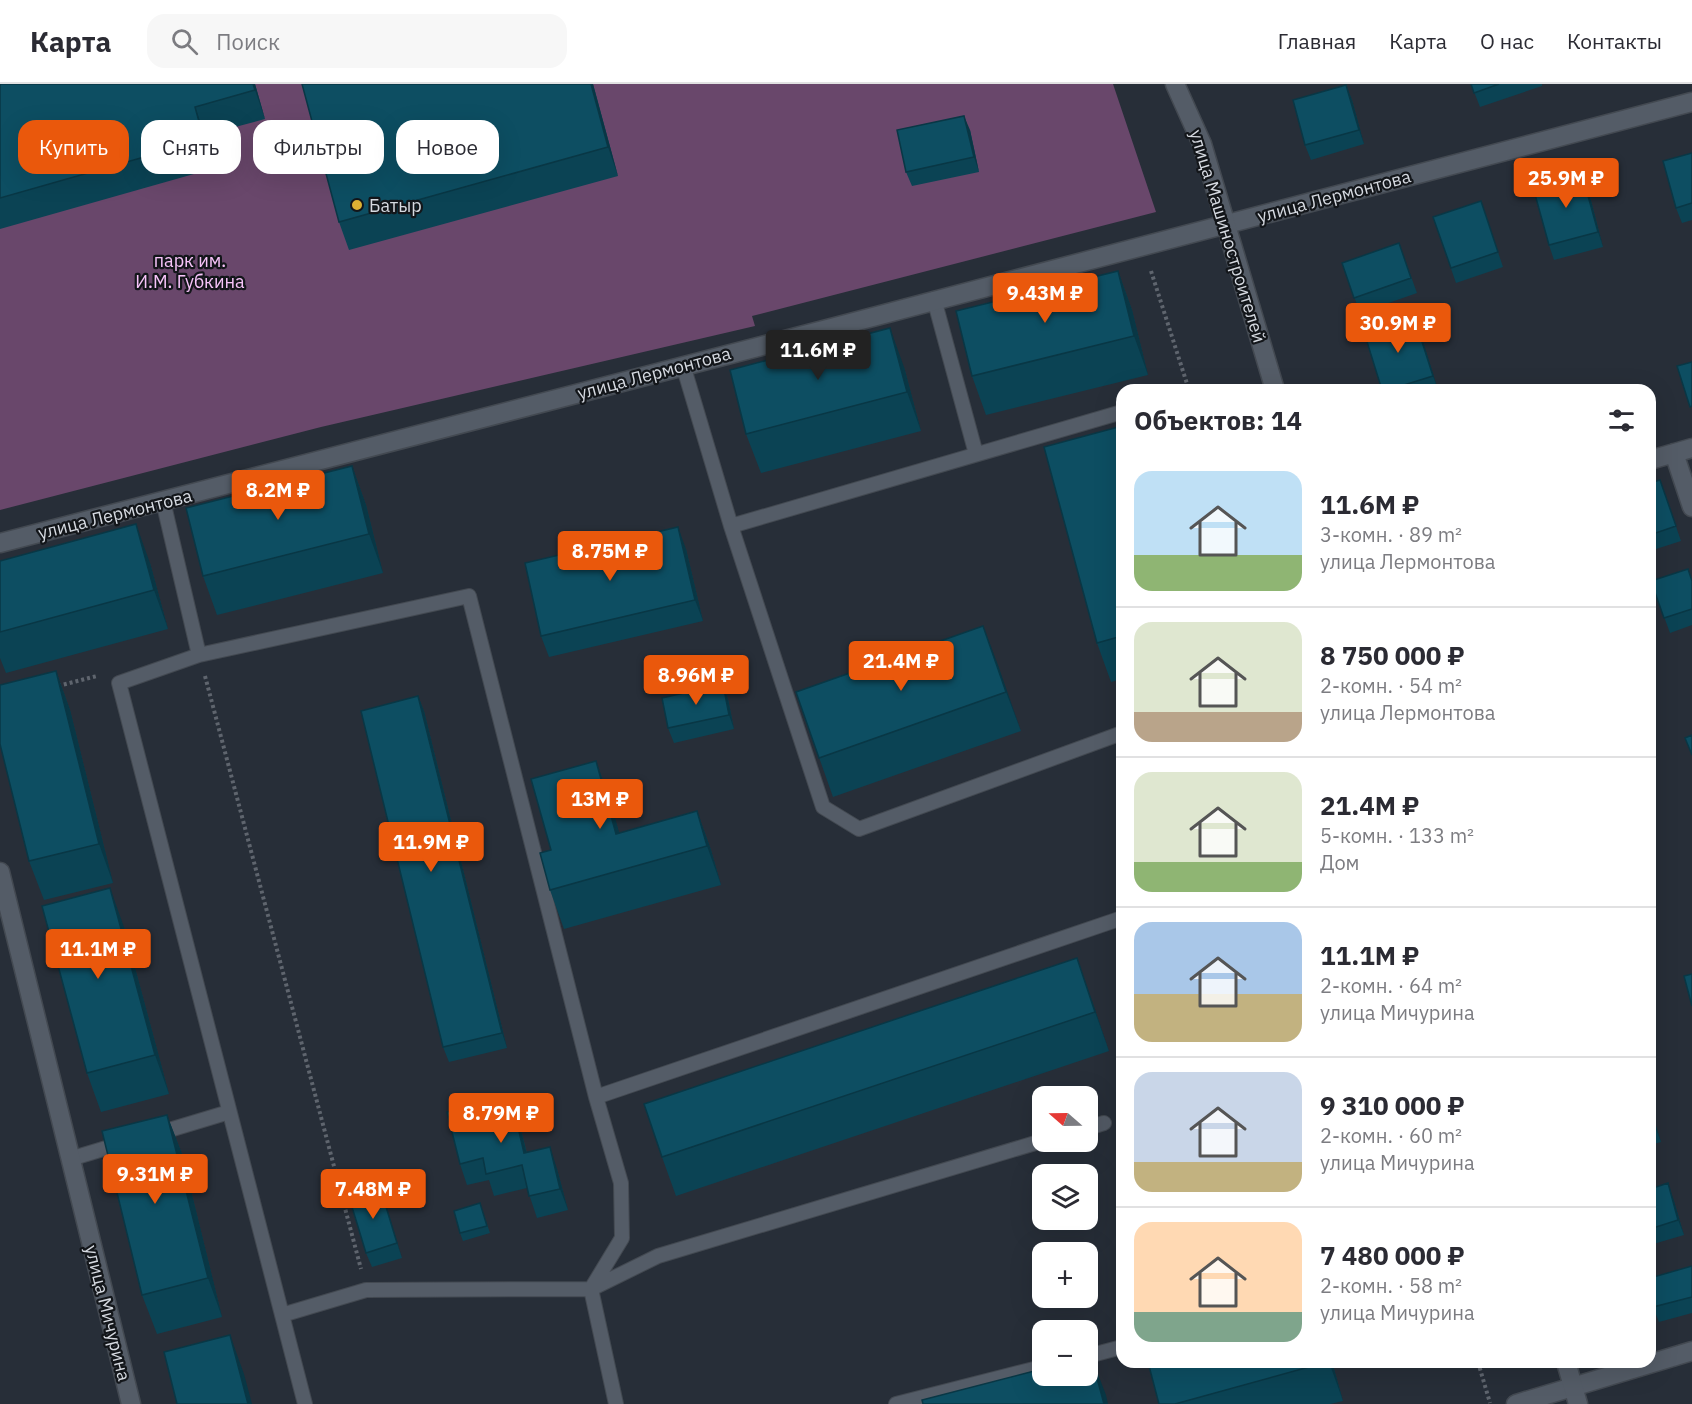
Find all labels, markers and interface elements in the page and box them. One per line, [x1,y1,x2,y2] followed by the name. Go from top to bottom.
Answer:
[147,14,567,68] search box
[30,23,111,60] text: Карта
[168,25,201,58] icon: search
[216,27,280,56] text: Поиск
[1278,27,1356,55] text: Главная
[1389,27,1447,55] text: Карта
[1480,27,1534,55] text: О нас
[1567,27,1662,55] text: Контакты
[18,120,129,174] chip: Купить
[141,120,241,174] chip: Снять
[253,120,384,174] chip: Фильтры
[396,120,499,174] chip: Новое
[1185,127,1271,345] street label: улица Машиностроителей
[1511,158,1621,209] pin: 25.9M ₽
[1255,164,1414,228] street label: улица Лермонтова
[1528,164,1604,191] text: 25.9M ₽
[369,194,422,217] place label: Батыр
[350,198,364,212] marker: Батыр
[135,249,245,293] park label: парк им. И.М. Губкина
[990,273,1100,324] pin: 9.43M ₽
[1007,279,1083,306] text: 9.43M ₽
[1343,303,1453,354] pin: 30.9M ₽
[1360,309,1436,336] text: 30.9M ₽
[763,330,873,381] pin: 11.6M ₽
[780,336,856,363] text: 11.6M ₽
[575,341,734,405] street label: улица Лермонтова
[1134,403,1302,437] text: Объектов: 14
[1605,404,1638,437] icon: filters
[229,470,327,521] pin: 8.2M ₽
[246,476,310,503] text: 8.2M ₽
[36,484,195,544] street label: улица Лермонтова
[1320,487,1419,521] text: 11.6M ₽
[1182,495,1254,567] icon: home
[1320,521,1462,548] text: 3-комн. · 89 m²
[555,531,665,582] pin: 8.75M ₽
[572,537,648,564] text: 8.75M ₽
[1320,548,1495,575] text: улица Лермонтова
[1320,638,1465,672] text: 8 750 000 ₽
[846,641,956,692] pin: 21.4M ₽
[1182,646,1254,718] icon: home
[863,647,939,674] text: 21.4M ₽
[641,655,751,706] pin: 8.96M ₽
[658,661,734,688] text: 8.96M ₽
[1320,672,1462,699] text: 2-комн. · 54 m²
[1320,699,1495,726] text: улица Лермонтова
[558,779,642,830] pin: 13M ₽
[571,785,629,812] text: 13M ₽
[1320,788,1419,822] text: 21.4M ₽
[1182,796,1254,868] icon: home
[376,822,486,873] pin: 11.9M ₽
[1320,822,1474,849] text: 5-комн. · 133 m²
[393,828,469,855] text: 11.9M ₽
[1320,849,1360,876] text: Дом
[43,929,153,980] pin: 11.1M ₽
[60,935,136,962] text: 11.1M ₽
[1320,938,1419,972] text: 11.1M ₽
[1182,946,1254,1018] icon: home
[1320,972,1462,999] text: 2-комн. · 64 m²
[1320,999,1475,1026] text: улица Мичурина
[1032,1086,1098,1152] north arrow
[1032,1086,1098,1386] map controls
[1320,1088,1465,1122] text: 9 310 000 ₽
[446,1093,556,1144] pin: 8.79M ₽
[1182,1096,1254,1168] icon: home
[463,1099,539,1126] text: 8.79M ₽
[1320,1122,1462,1149] text: 2-комн. · 60 m²
[1320,1149,1475,1176] text: улица Мичурина
[100,1154,210,1205] pin: 9.31M ₽
[117,1160,193,1187] text: 9.31M ₽
[1032,1164,1098,1230] button: layers
[318,1169,428,1220] pin: 7.48M ₽
[335,1175,411,1202] text: 7.48M ₽
[1320,1238,1465,1272] text: 7 480 000 ₽
[1032,1242,1098,1308] button: +
[80,1243,136,1384] street label: улица Мичурина
[1182,1246,1254,1318] icon: home
[1320,1272,1462,1299] text: 2-комн. · 58 m²
[1320,1299,1475,1326] text: улица Мичурина
[1032,1320,1098,1386] button: −

